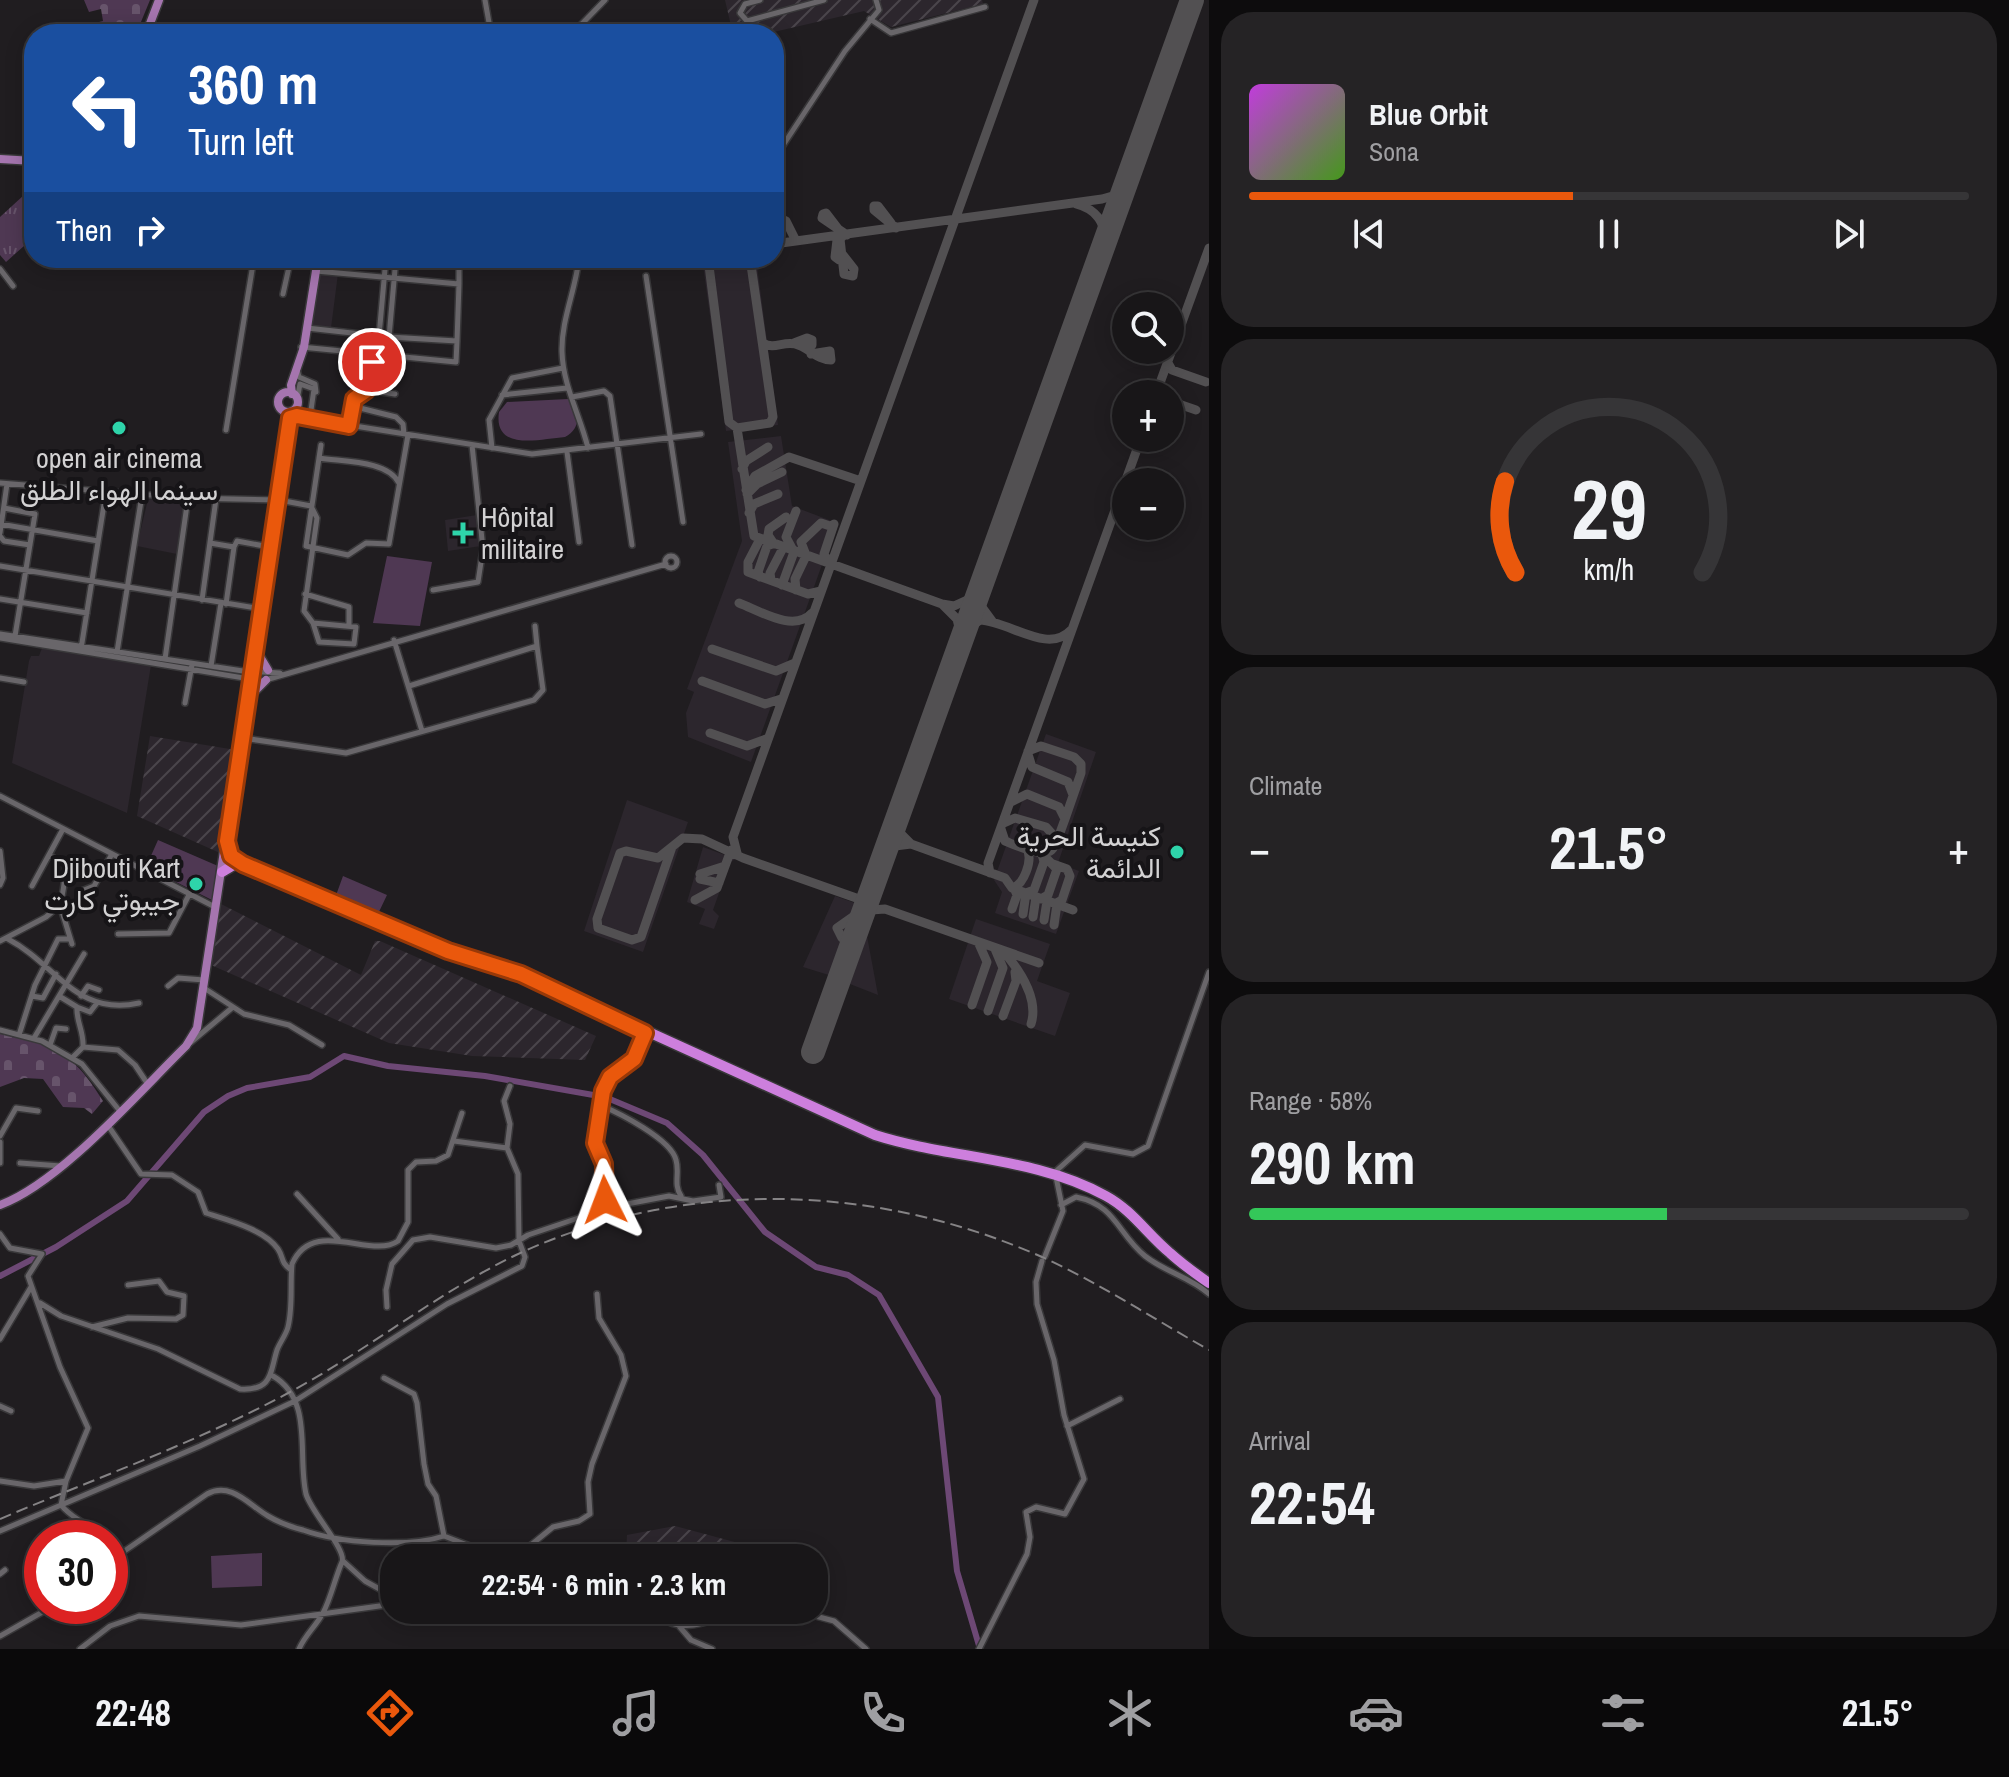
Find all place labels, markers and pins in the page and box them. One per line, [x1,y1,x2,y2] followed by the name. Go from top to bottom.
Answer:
[338,328,406,396] pin
[110,419,128,437] marker: open air cinema سينما الهواء الطلق
[20,439,218,509] place label: open air cinema سينما الهواء الطلق
[481,498,564,568] place label: Hôpital militaire
[452,522,474,544] marker: Hôpital militaire
[1017,817,1161,887] place label: كنيسة الحرية الدائمة
[1168,843,1186,861] marker: كنيسة الحرية الدائمة
[44,849,180,923] place label: Djibouti Kart جيبوتي كارت
[187,875,205,893] marker: Djibouti Kart جيبوتي كارت

